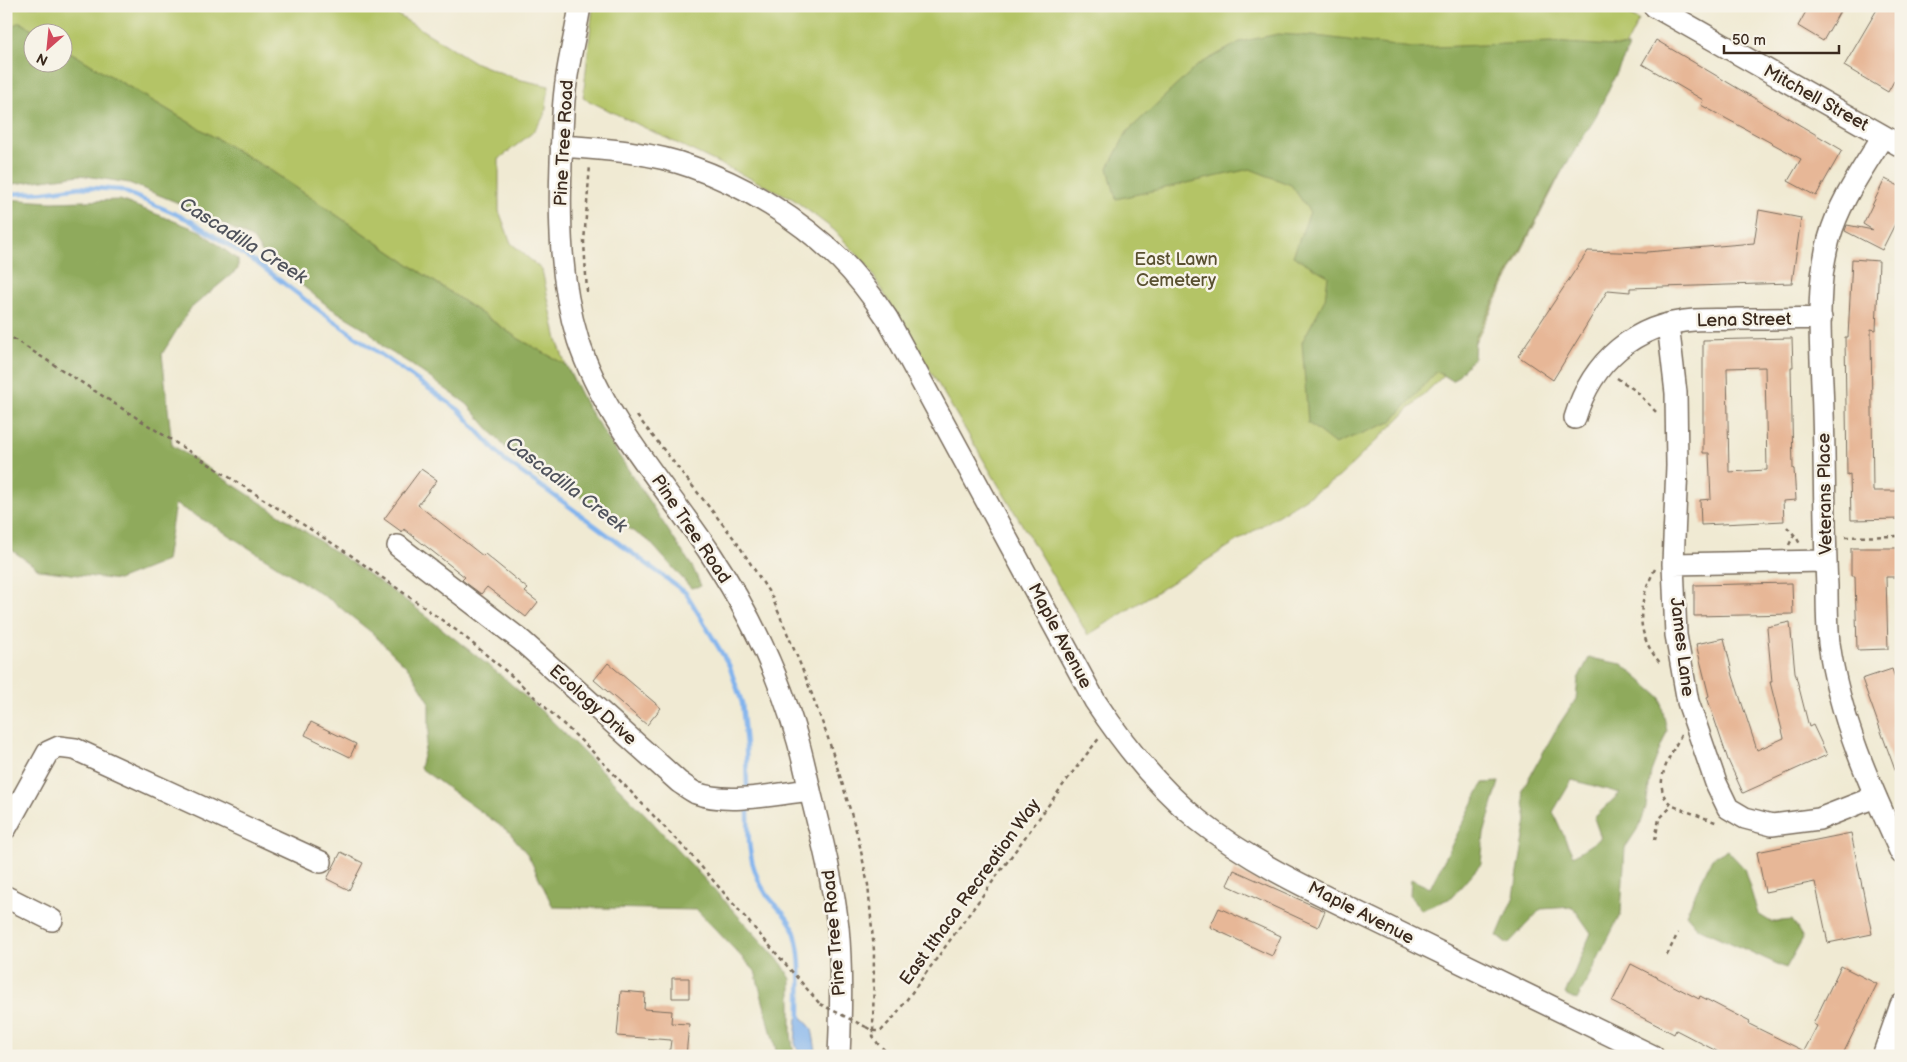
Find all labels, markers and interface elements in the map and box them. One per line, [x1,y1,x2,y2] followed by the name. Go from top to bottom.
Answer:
[22,22,72,72] north arrow
[1724,22,1840,54] scale bar
[1732,31,1766,50] text: 50 m
[34,49,51,69] text: N
[1760,60,1873,136] street label: Mitchell Street
[550,79,578,207] street label: Pine Tree Road
[175,193,312,290] water label: Cascadilla Creek
[1134,249,1218,291] park label: East Lawn Cemetery
[1696,309,1792,331] street label: Lena Street
[501,432,632,538] water label: Cascadilla Creek
[1813,433,1837,555] street label: Veterans Place
[647,471,735,587] street label: Pine Tree Road
[1023,580,1097,692] street label: Maple Avenue
[1666,596,1699,698] street label: James Lane
[545,660,641,750] street label: Ecology Drive
[895,794,1045,989] street label: East Ithaca Recreation Way
[818,869,850,997] street label: Pine Tree Road
[1305,877,1418,949] street label: Maple Avenue

